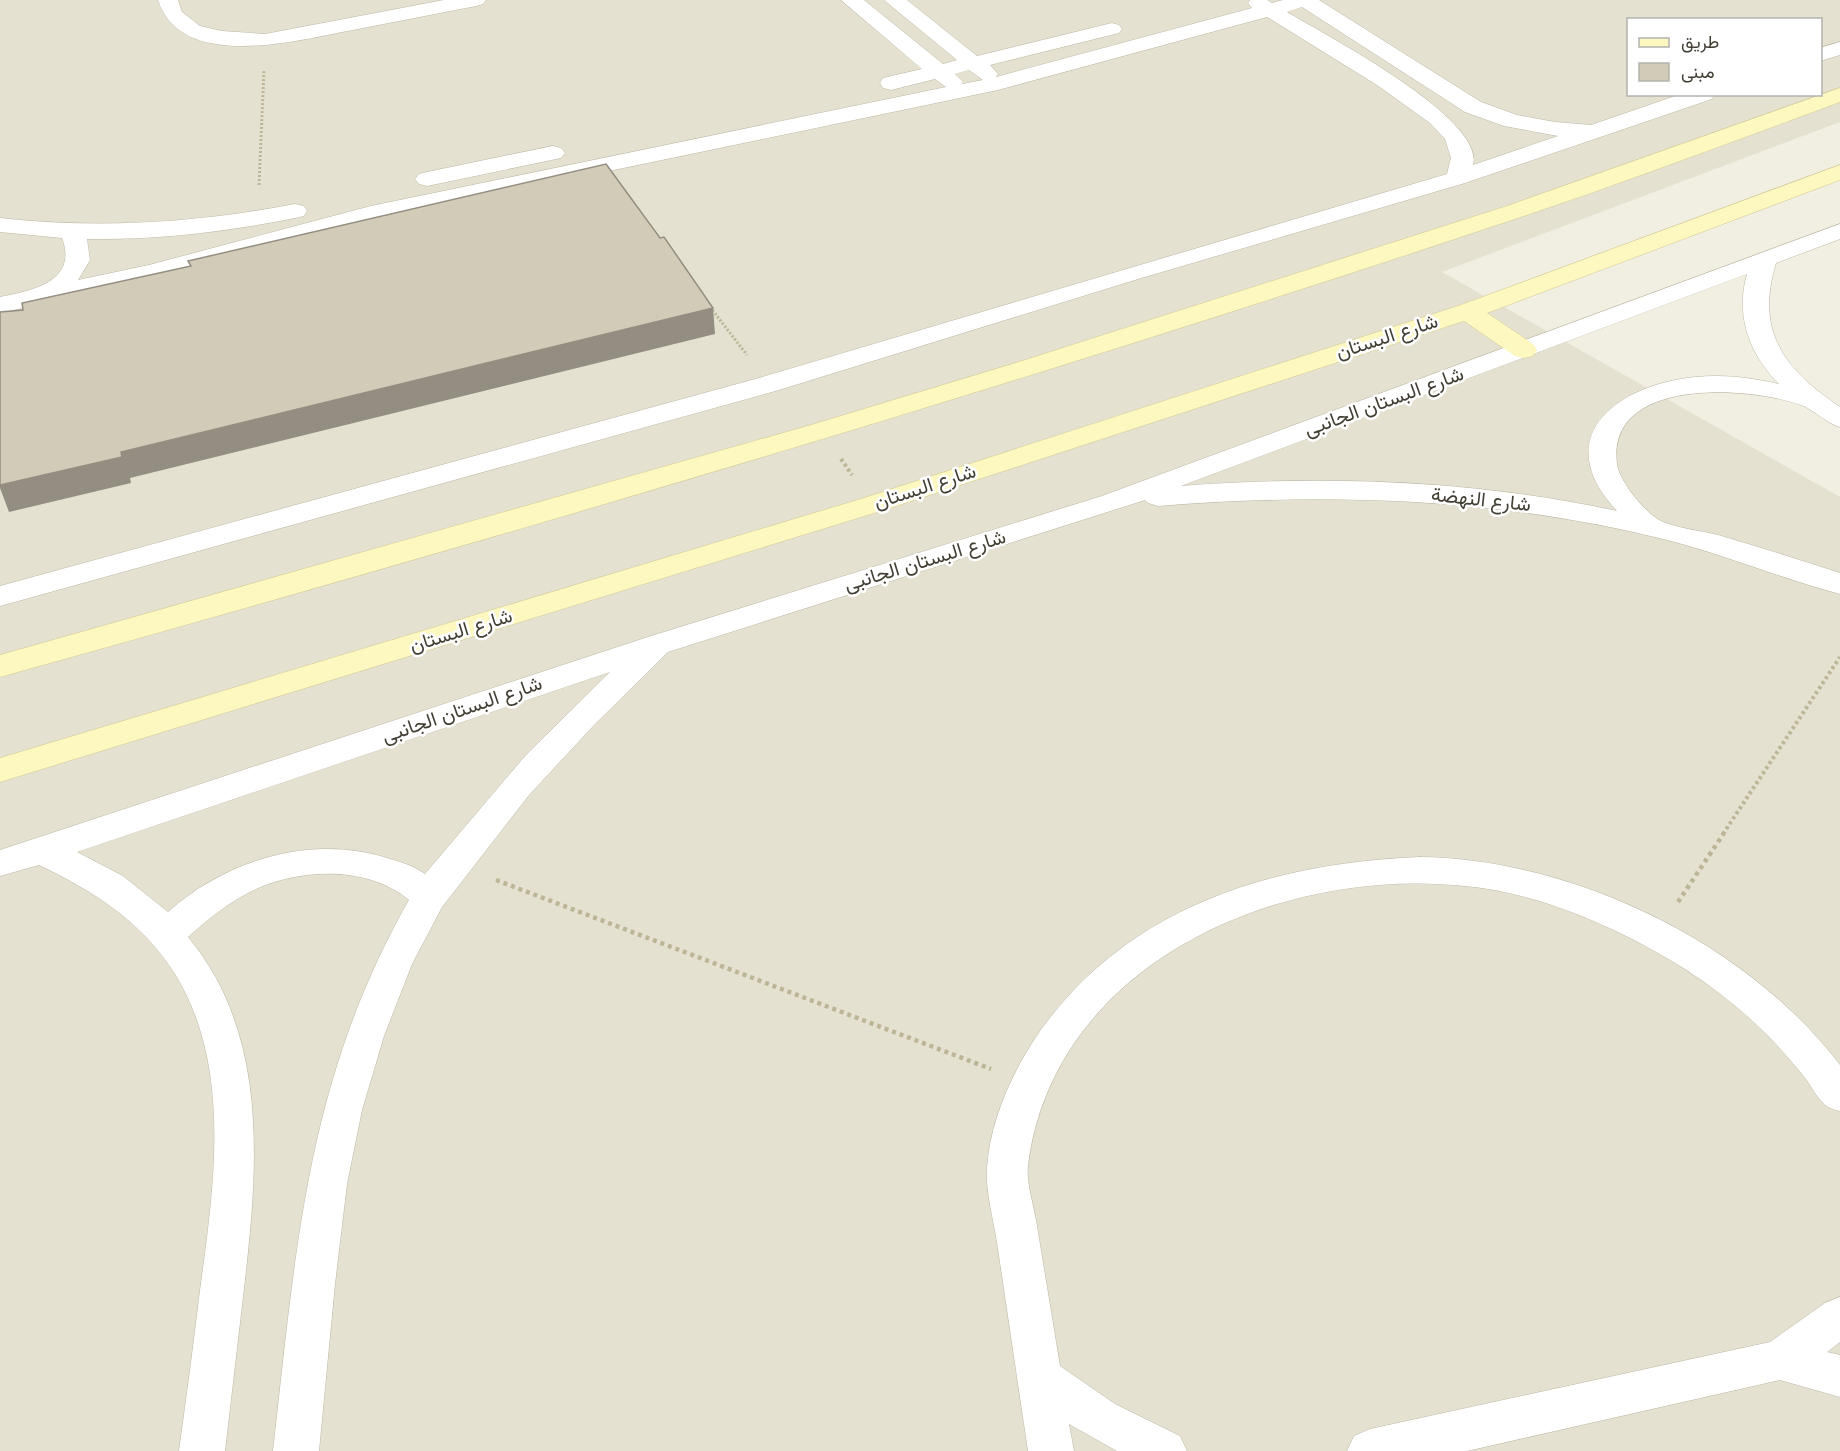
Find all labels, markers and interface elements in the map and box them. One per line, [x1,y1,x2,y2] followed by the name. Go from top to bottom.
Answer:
[1627,18,1822,96] legend
[1681,31,1719,53] text: طريق
[1681,61,1715,83] text: مبنى
[1333,309,1441,366] street label: شارع البستان
[1301,362,1467,443] street label: شارع البستان الجانبى
[871,459,979,516] street label: شارع البستان
[1430,483,1532,518] street label: شارع النهضة
[841,525,1009,598] street label: شارع البستان الجانبى
[407,604,516,659] street label: شارع البستان
[379,671,546,750] street label: شارع البستان الجانبى

